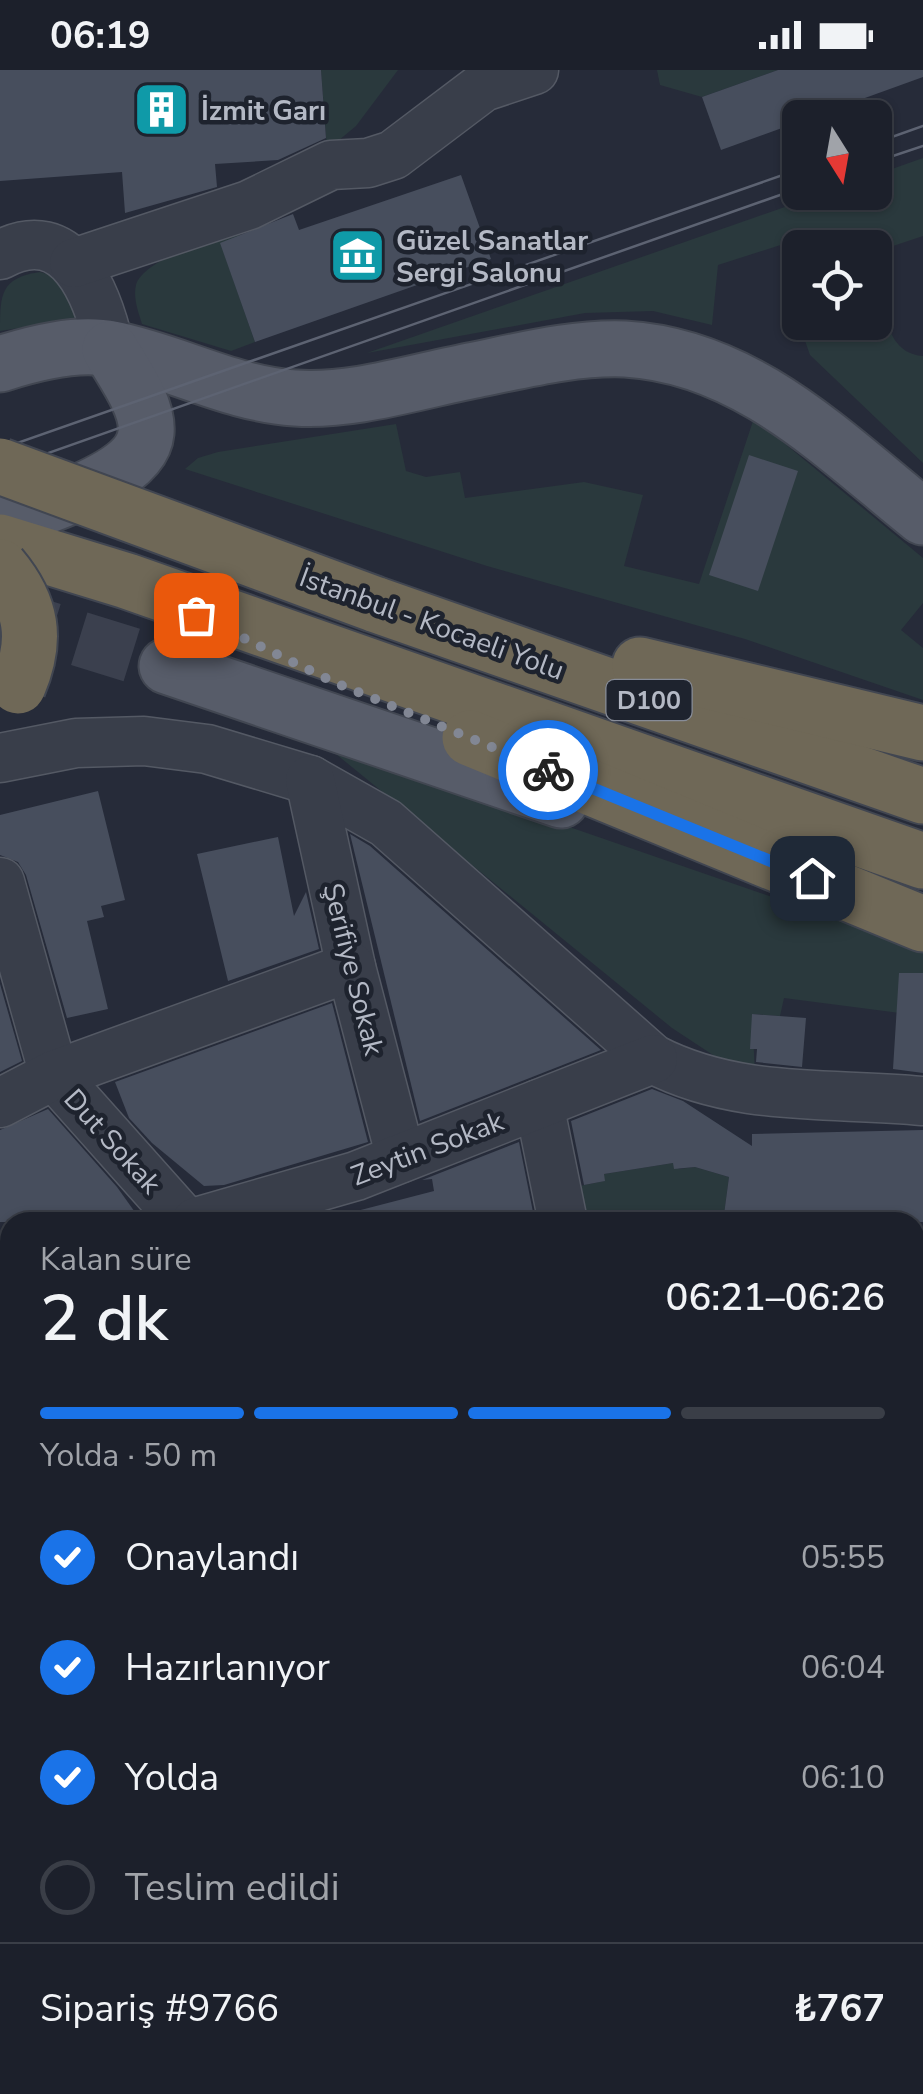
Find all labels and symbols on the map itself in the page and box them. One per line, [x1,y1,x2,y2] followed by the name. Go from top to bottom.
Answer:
[132,80,192,140] building icon: İzmit Garı
[201,92,326,130] place label: İzmit Garı
[782,100,892,210] north arrow
[396,222,588,292] place label: Güzel Sanatlar Sergi Salonu
[327,226,387,286] museum icon: Güzel Sanatlar Sergi Salonu
[294,558,569,690] street label: İstanbul - Kocaeli Yolu
[154,573,239,658] pin
[606,680,692,720] road number: D100
[498,720,598,820] courier
[770,836,855,921] pin
[313,879,393,1060] street label: Şerifiye Sokak
[55,1081,170,1203] street label: Dut Sokak
[346,1102,510,1195] street label: Zeytin Sokak

